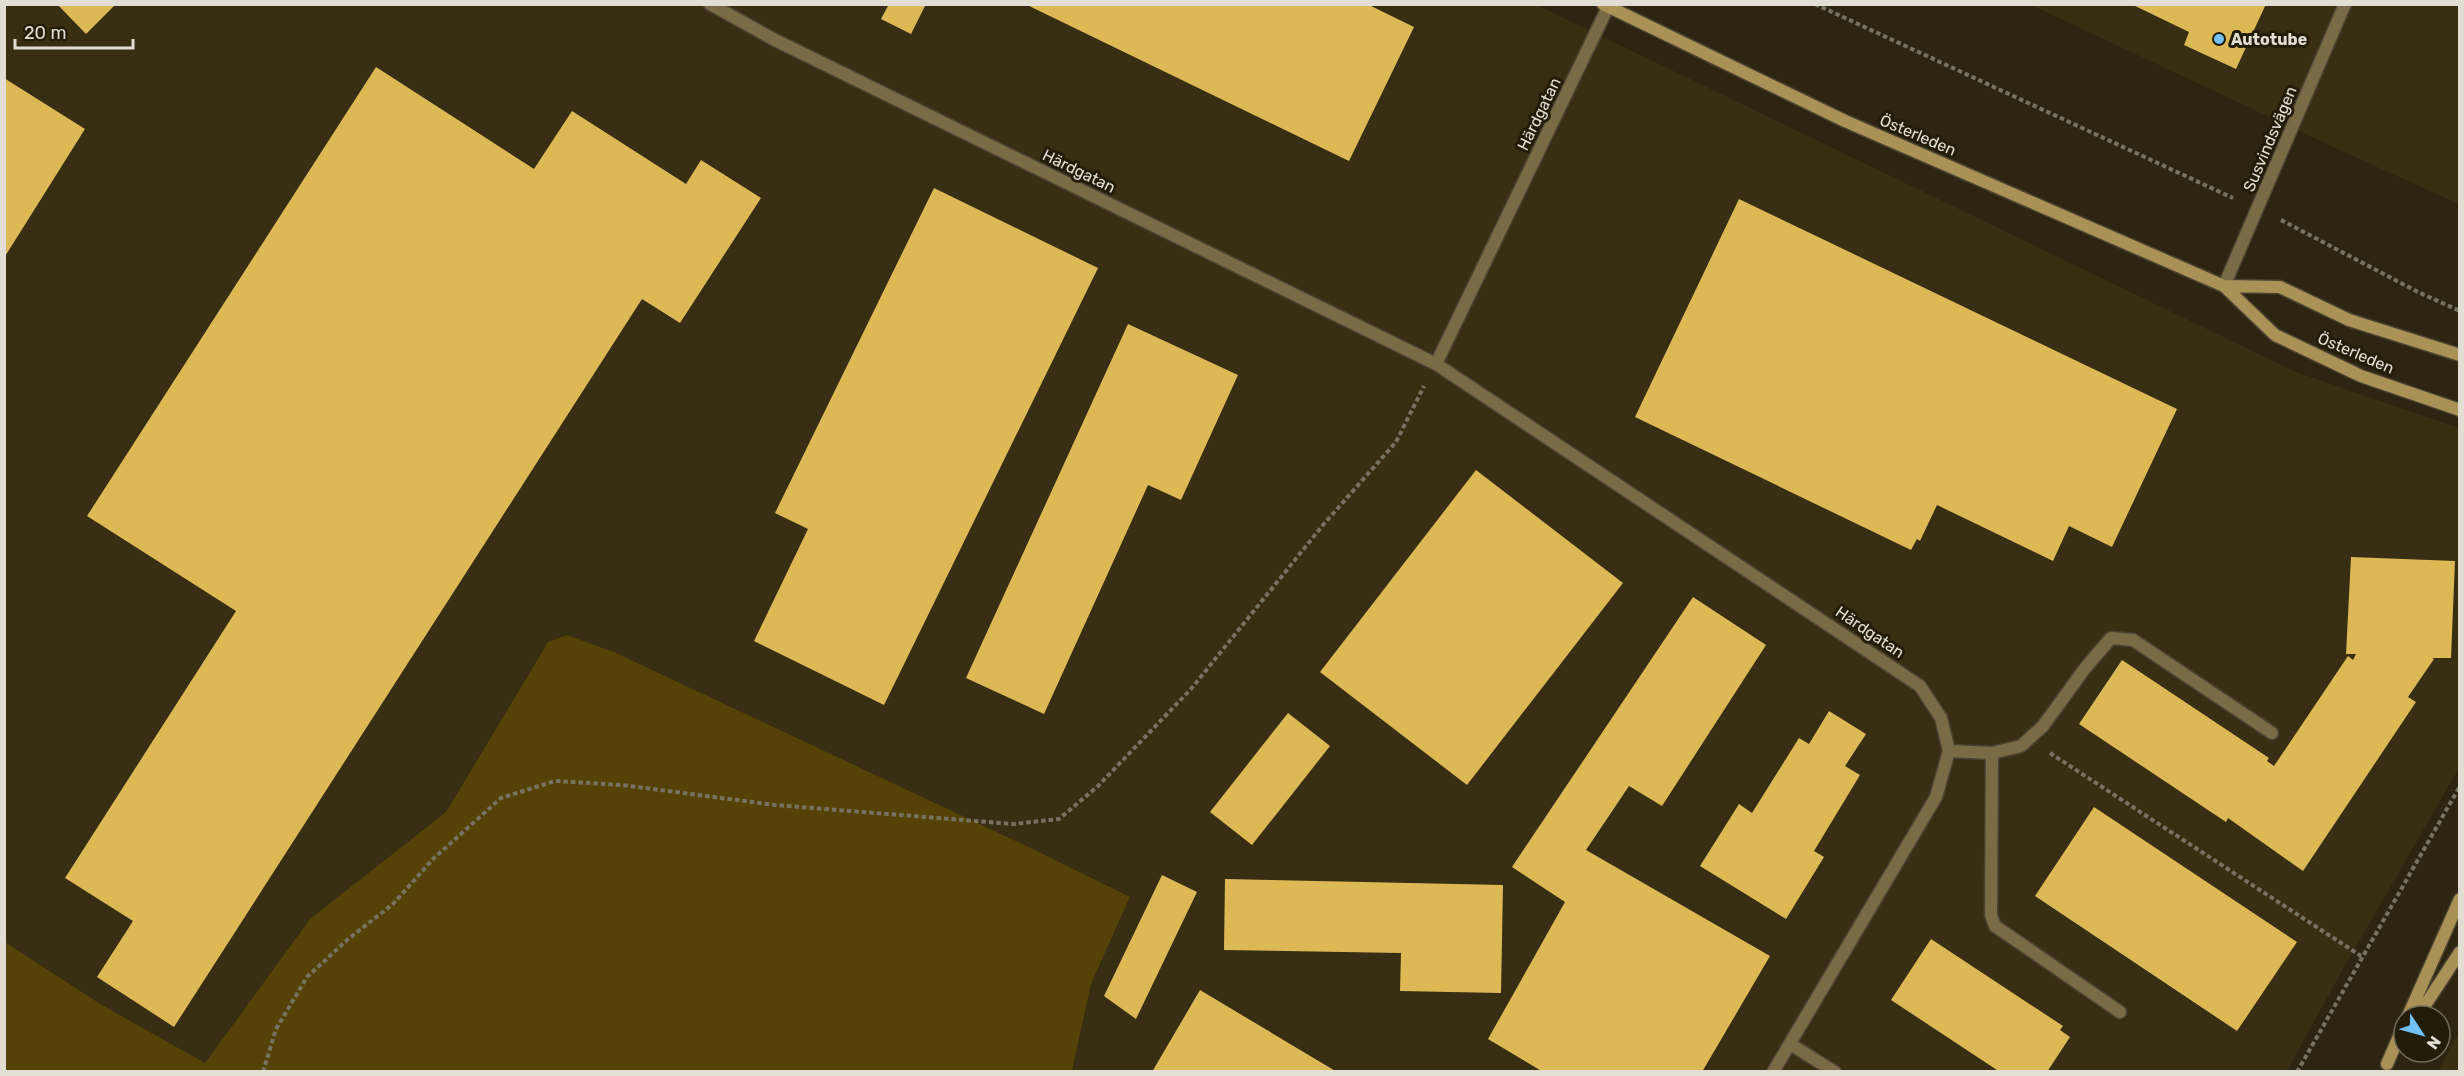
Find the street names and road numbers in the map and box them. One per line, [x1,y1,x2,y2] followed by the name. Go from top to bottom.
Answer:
[1513,74,1565,154] street label: Härdgatan
[2239,83,2301,195] street label: Susvindsvägen
[1877,110,1959,160] street label: Österleden
[1039,145,1119,197] street label: Härdgatan
[2315,328,2397,378] street label: Österleden
[1832,602,1908,662] street label: Härdgatan

